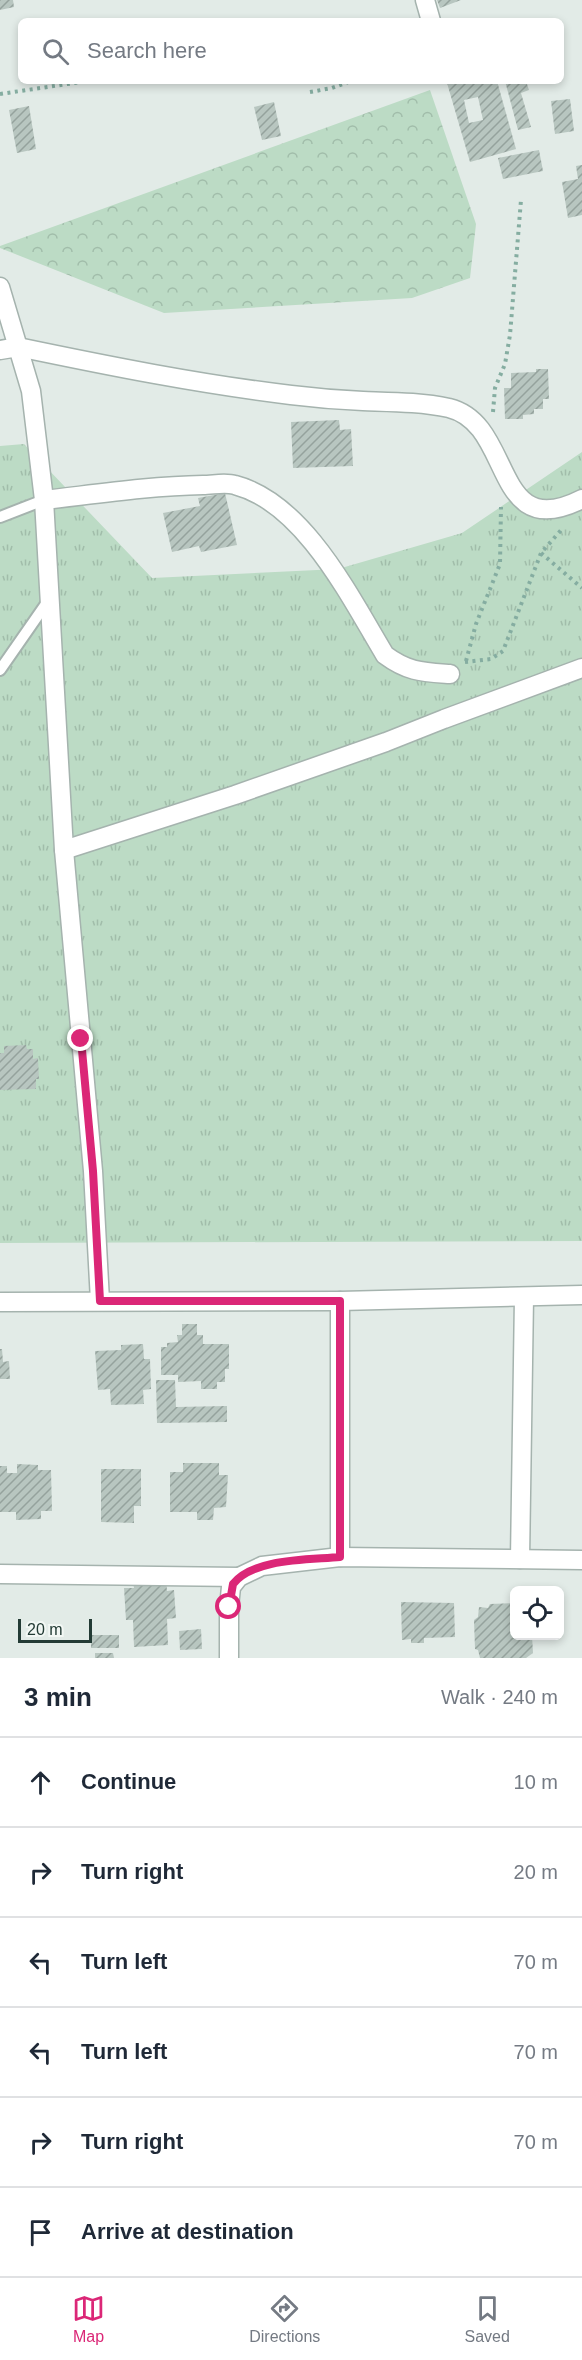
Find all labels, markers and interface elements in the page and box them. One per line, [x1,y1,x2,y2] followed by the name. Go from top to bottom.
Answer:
[18,18,564,84] search box
[39,35,72,68] icon: search
[87,38,207,63] text: Search here
[67,1025,93,1051] route end
[510,1586,564,1640] map controls
[510,1586,564,1640] button: locate
[215,1593,241,1619] route start
[18,1616,92,1644] scale bar
[27,1621,63,1638] text: 20 m
[24,1682,92,1712] text: 3 min
[441,1686,558,1708] text: Walk · 240 m
[24,1766,57,1799] icon: ahead
[81,1769,176,1794] text: Continue
[514,1771,558,1793] text: 10 m
[24,1856,57,1889] icon: right
[81,1859,183,1884] text: Turn right
[514,1861,558,1883] text: 20 m
[24,1946,57,1979] icon: left
[81,1949,167,1974] text: Turn left
[514,1951,558,1973] text: 70 m
[24,2036,57,2069] icon: left
[81,2039,167,2064] text: Turn left
[514,2041,558,2063] text: 70 m
[24,2126,57,2159] icon: right
[81,2129,183,2154] text: Turn right
[514,2131,558,2153] text: 70 m
[24,2216,57,2249] icon: arrive
[81,2219,294,2244] text: Arrive at destination
[72,2292,105,2346] tab: Map
[249,2292,320,2346] tab: Directions
[465,2292,510,2346] tab: Saved

